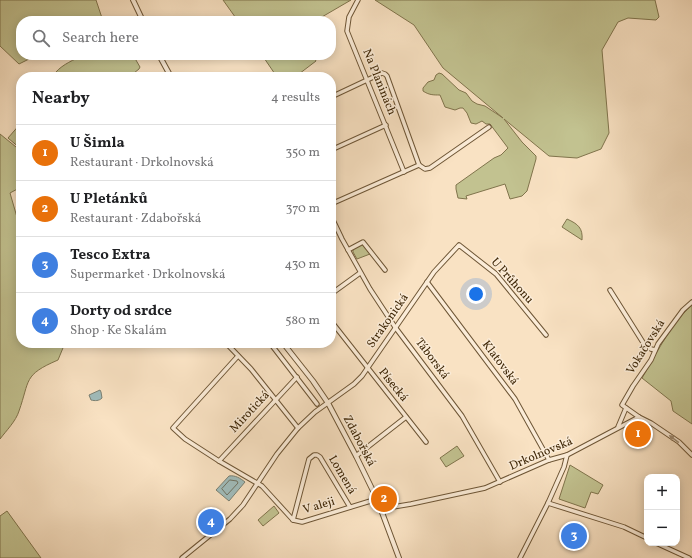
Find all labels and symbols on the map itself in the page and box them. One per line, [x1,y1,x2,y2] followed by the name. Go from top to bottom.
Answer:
[358,47,400,117] street label: Na Planinách
[487,255,537,308] street label: U Průhonu
[466,284,486,304] your location
[363,291,413,351] street label: Strakonická
[623,317,669,377] street label: Vokačovská
[411,335,453,383] street label: Táborská
[478,337,522,389] street label: Klatovská
[375,365,411,405] street label: Písecká
[227,388,273,436] street label: Mirotická
[339,413,379,469] street label: Zdabořská
[625,419,651,449] pin: 1
[507,433,575,475] street label: Drkolnovská
[669,435,679,443] one-way arrow
[324,453,360,497] street label: Lomená
[371,484,397,514] pin: 2
[301,493,337,518] street label: V aleji
[198,507,224,537] pin: 4
[561,521,587,551] pin: 3

